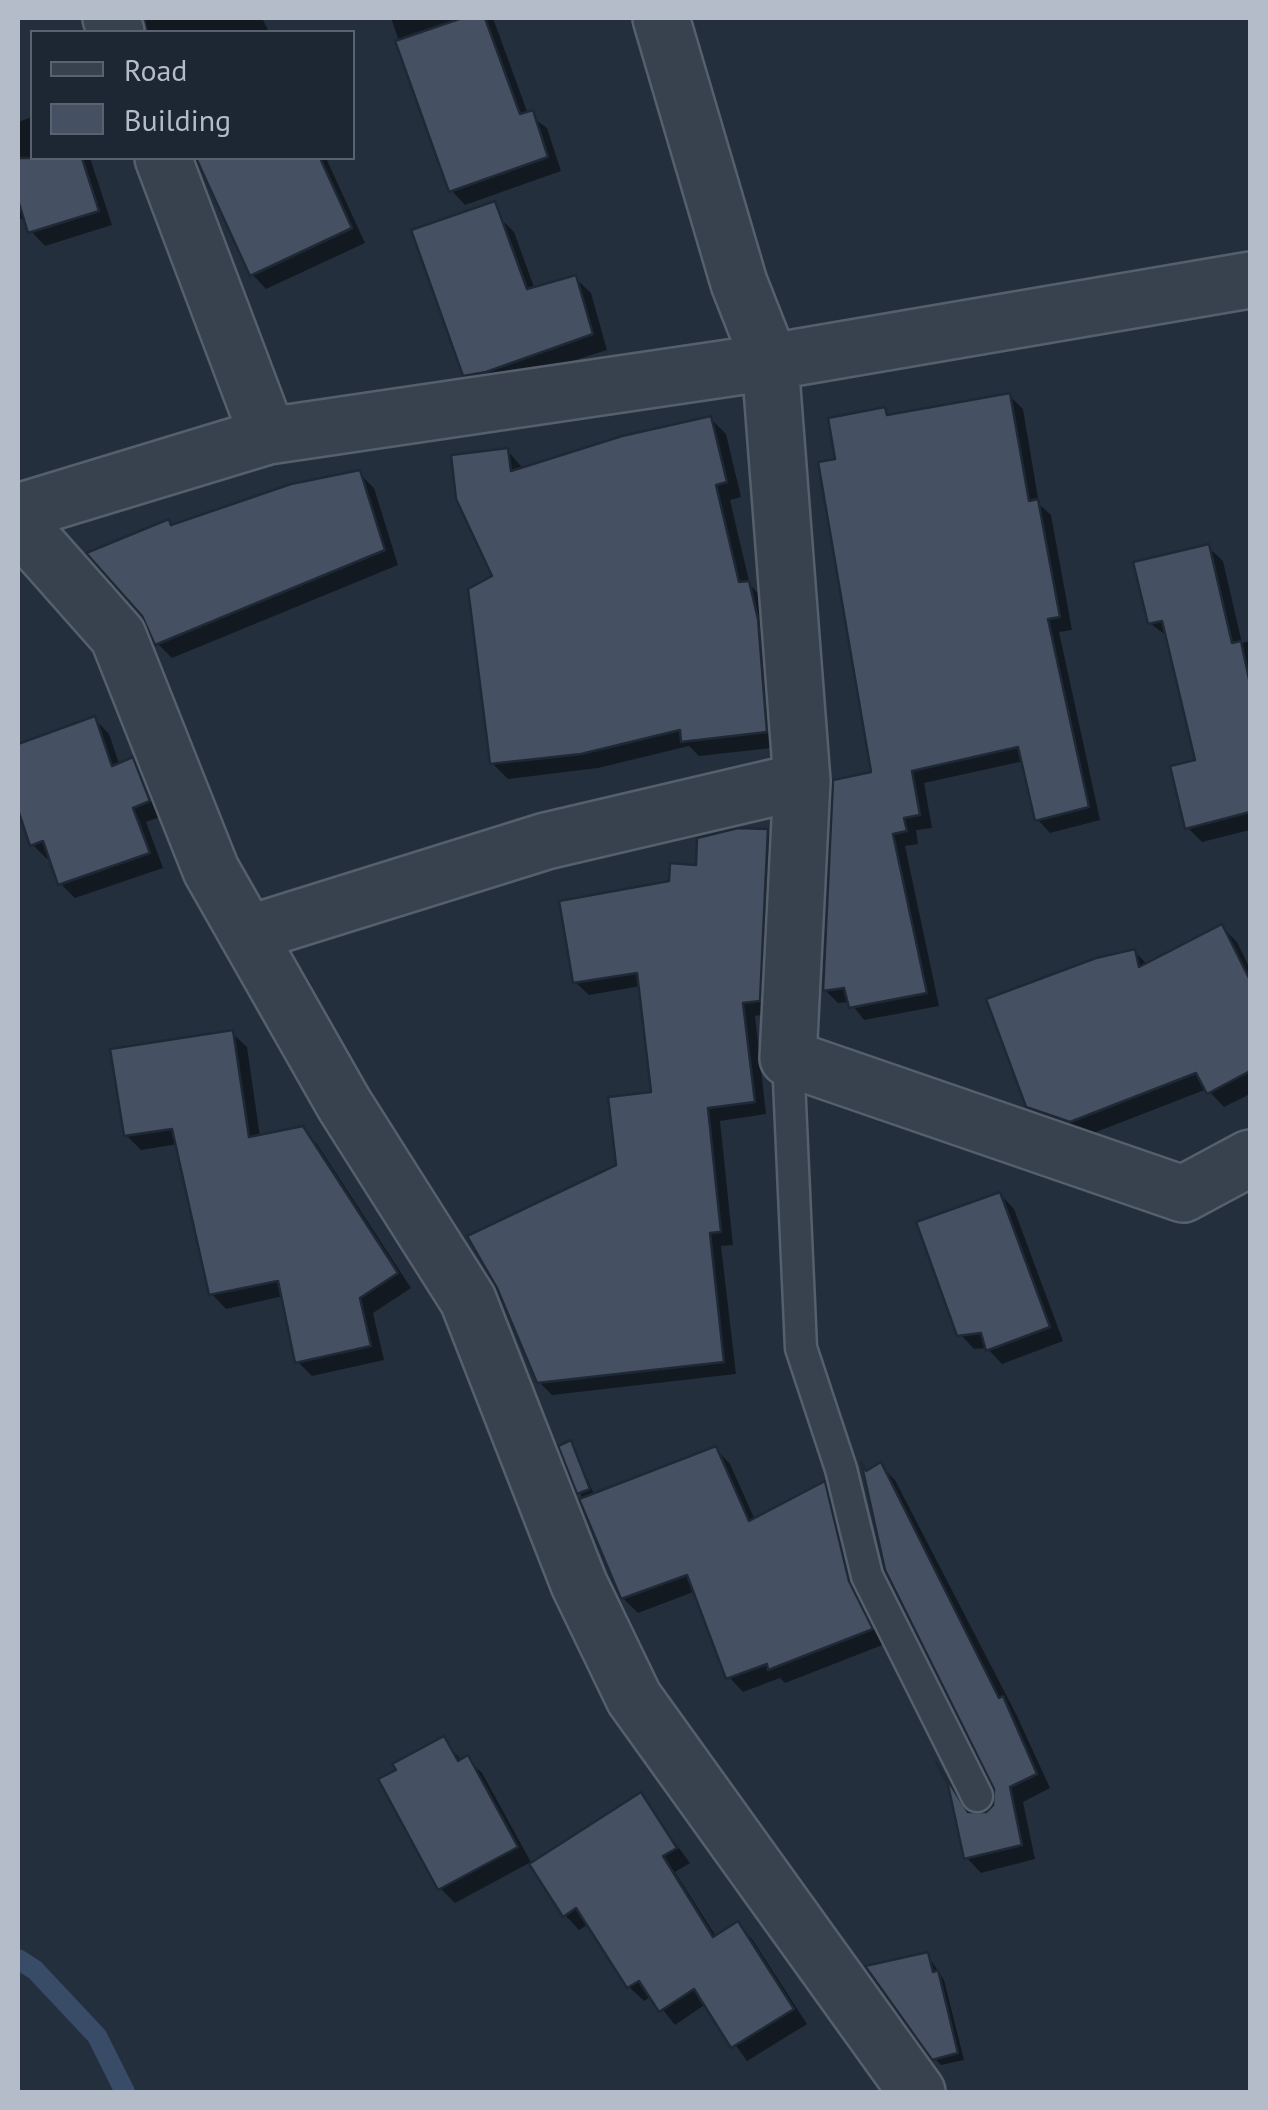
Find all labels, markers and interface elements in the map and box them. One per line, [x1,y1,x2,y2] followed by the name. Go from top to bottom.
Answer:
[30,30,355,160] legend
[124,50,188,89] text: Road
[124,100,231,139] text: Building

